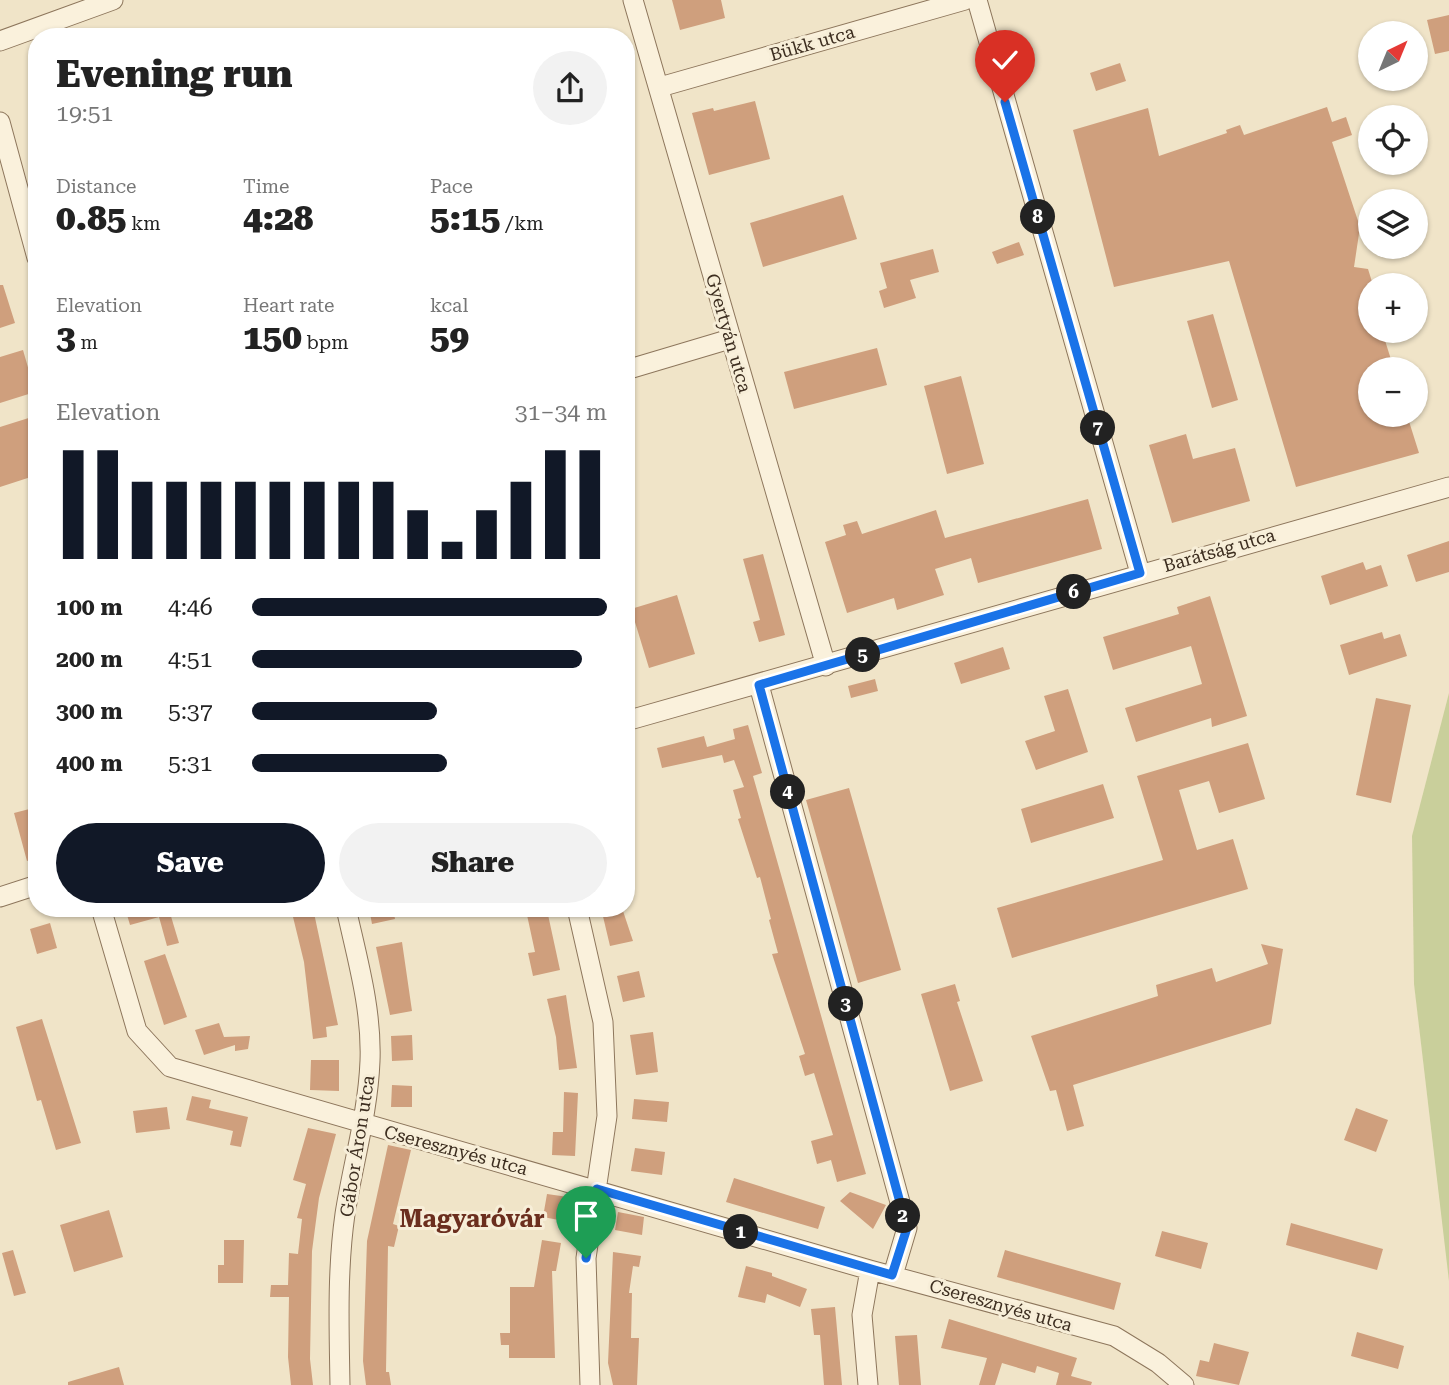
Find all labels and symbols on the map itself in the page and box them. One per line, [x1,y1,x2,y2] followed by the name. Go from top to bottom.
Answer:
[767,21,857,65] street label: Bükk utca
[1358,21,1428,91] north arrow
[975,30,1035,102] pin
[1020,200,1056,234] pin: 8
[702,271,756,395] street label: Gyertyán utca
[1080,410,1116,446] pin: 7
[1160,524,1278,576] street label: Barátság utca
[1056,574,1092,610] pin: 6
[846,638,880,672] pin: 5
[770,774,806,810] pin: 4
[828,986,864,1021] pin: 3
[335,1073,379,1218] street label: Gábor Áron utca
[382,1121,530,1179] street label: Cseresznyés utca
[556,1186,616,1258] pin
[886,1198,920,1234] pin: 2
[399,1205,545,1233] district label: Magyaróvár
[724,1214,758,1250] pin: 1
[927,1275,1075,1336] street label: Cseresznyés utca

